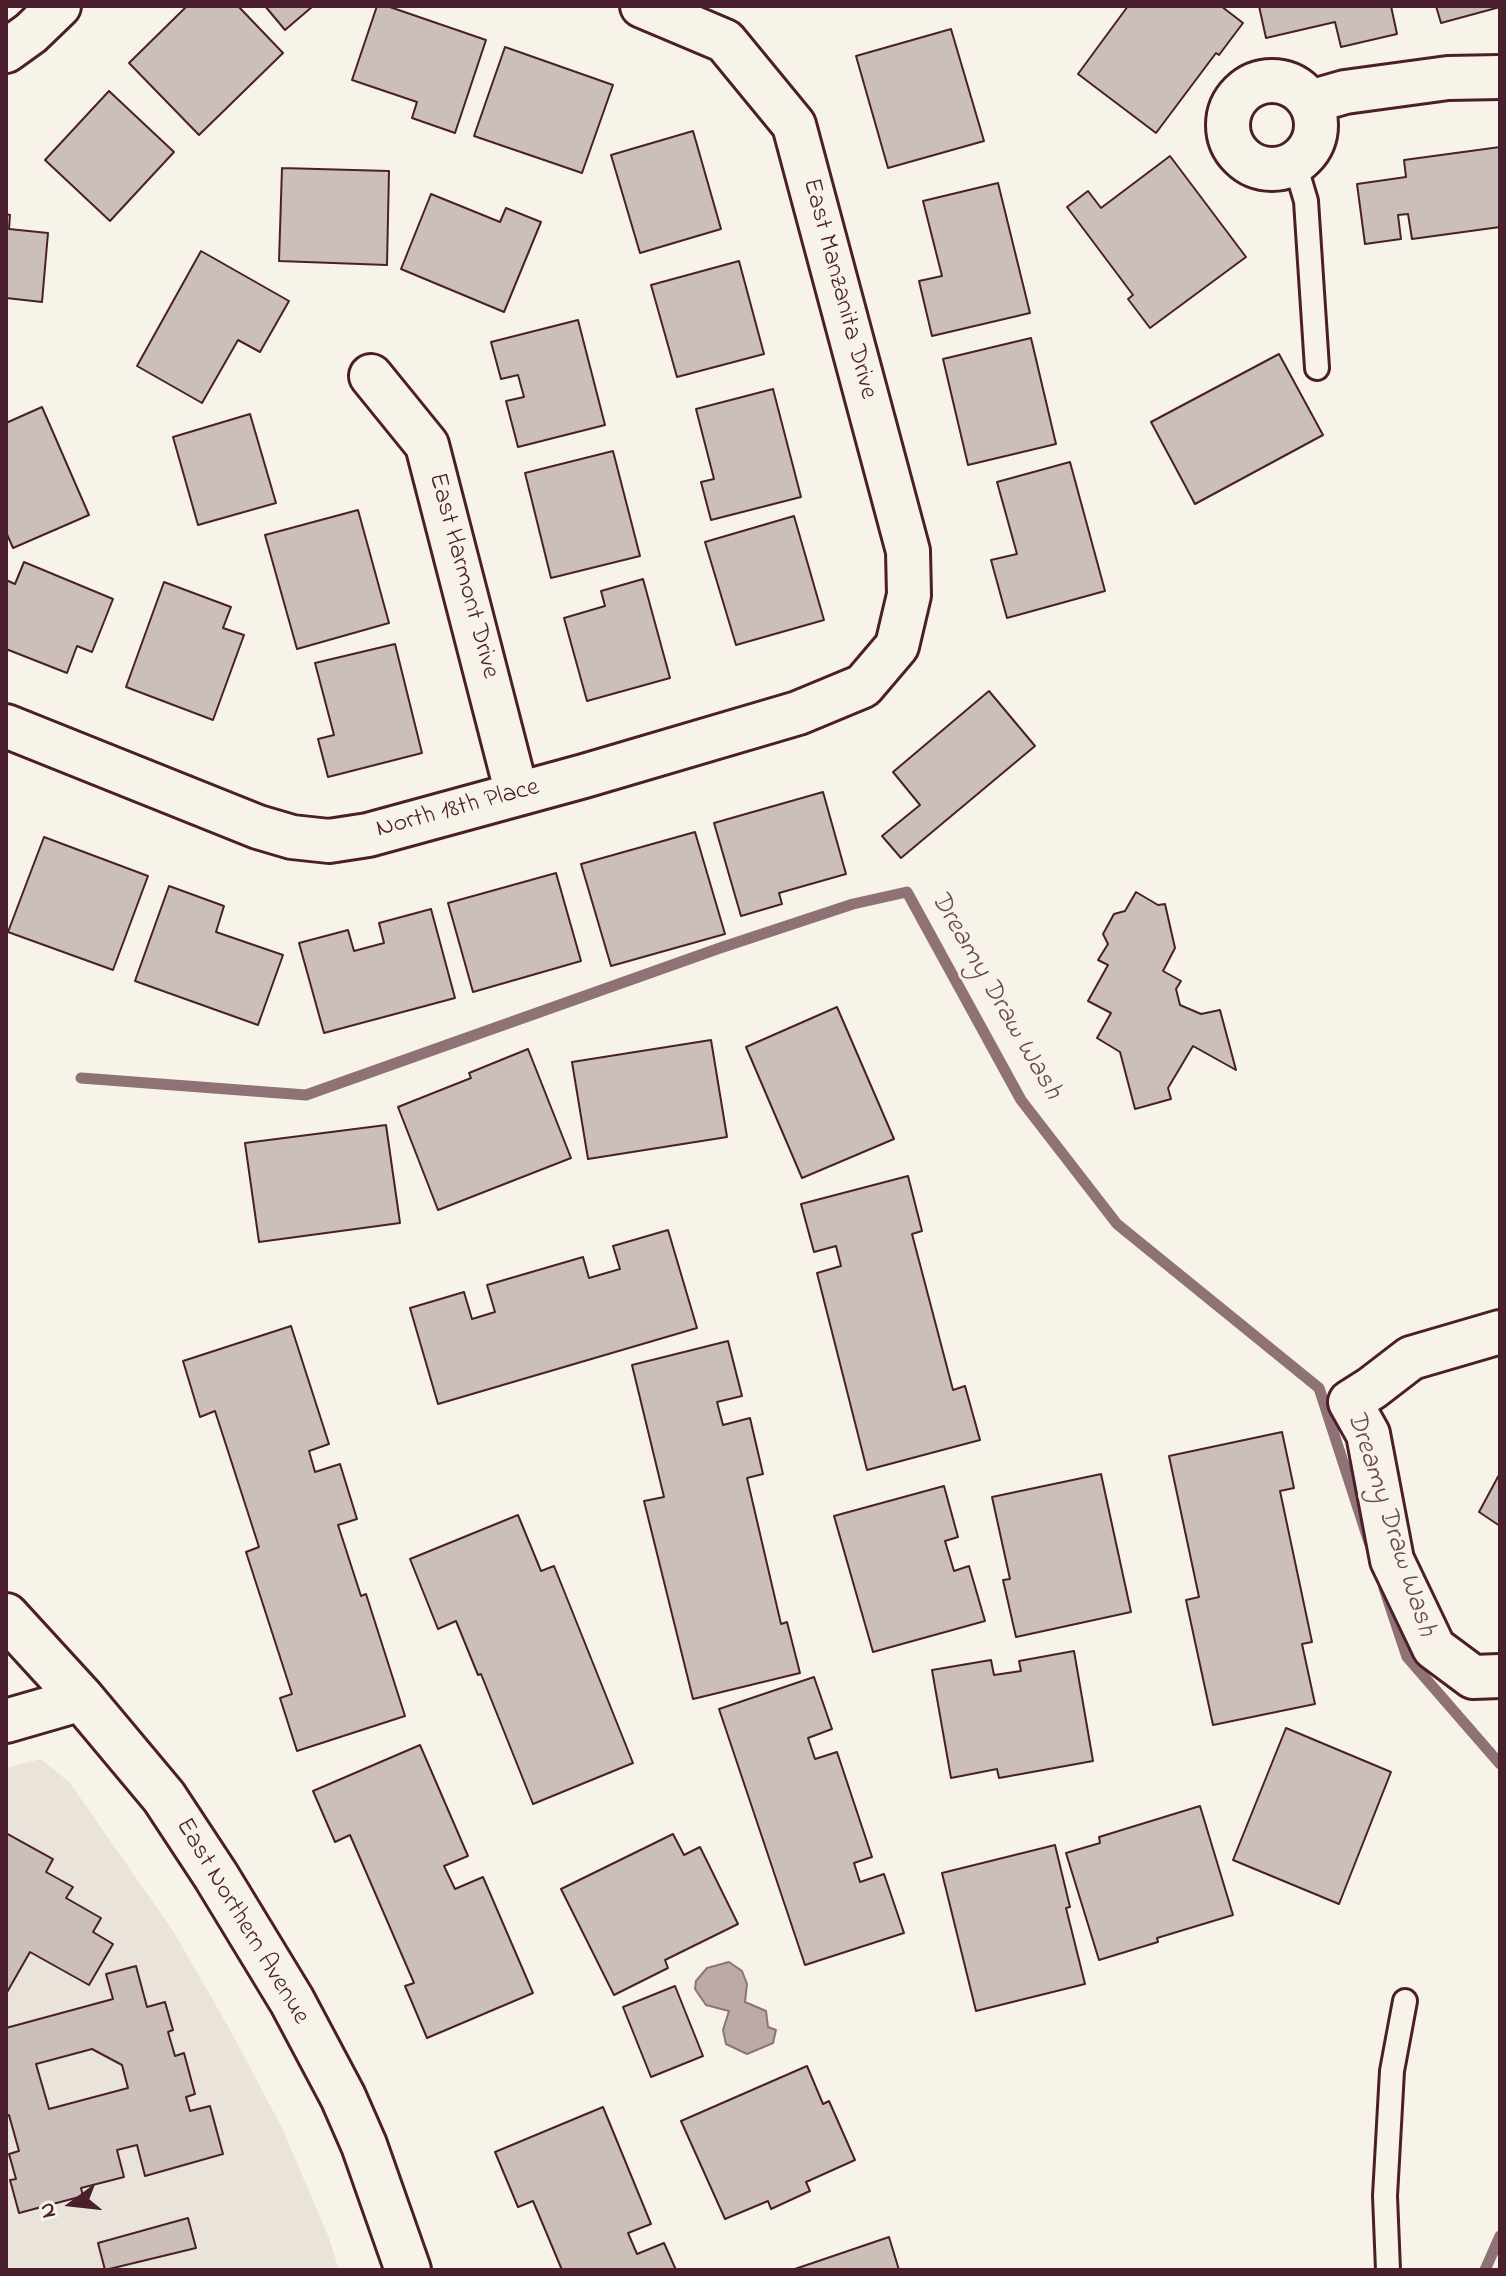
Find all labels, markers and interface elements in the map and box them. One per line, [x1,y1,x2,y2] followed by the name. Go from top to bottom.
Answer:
[794,175,882,403] street label: East Manzanita Drive
[420,470,504,682] street label: East Harmont Drive
[373,773,543,847] street label: North 18th Place
[921,886,1067,1106] water label: Dreamy Draw Wash
[1337,1407,1441,1641] water label: Dreamy Draw Wash
[167,1813,315,2031] street label: East Northern Avenue
[32,2164,112,2244] north arrow
[31,2199,66,2222] text: N

